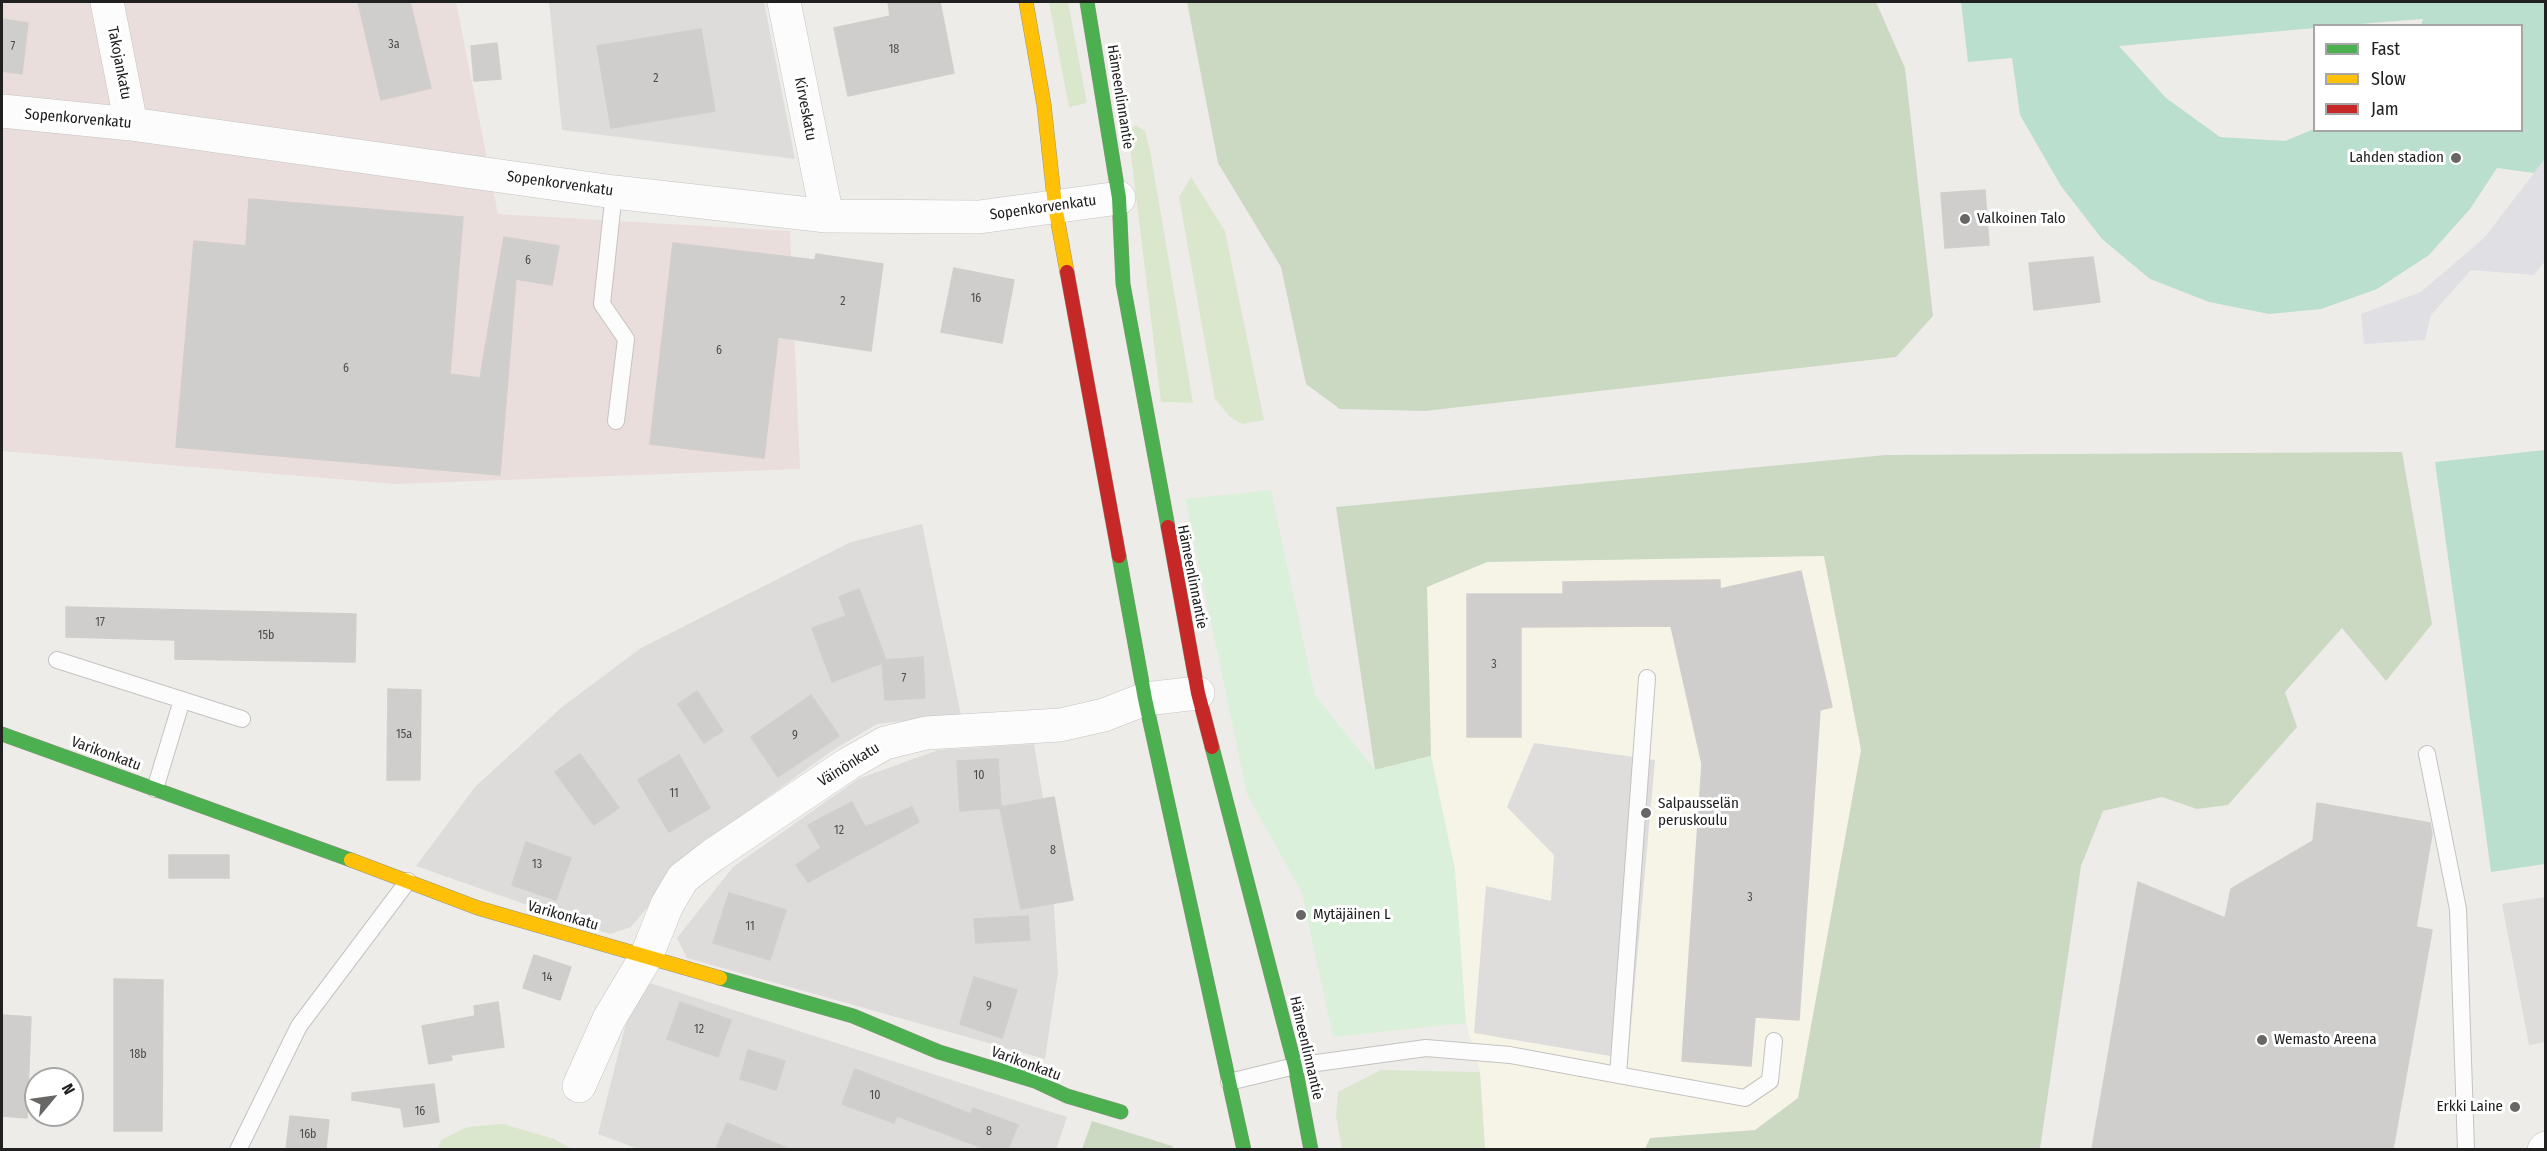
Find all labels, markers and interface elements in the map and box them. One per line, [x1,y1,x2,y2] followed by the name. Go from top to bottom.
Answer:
[2313,24,2523,132] legend
[103,25,135,101] street label: Takojankatu
[388,38,400,52] house number: 3a
[2371,38,2400,60] text: Fast
[11,40,15,54] house number: 7
[889,43,899,57] house number: 18
[1103,43,1137,151] street label: Hämeenlinnantie
[2371,68,2406,90] text: Slow
[653,72,659,86] house number: 2
[790,76,820,142] street label: Kirveskatu
[2371,98,2399,120] text: Jam
[24,105,132,133] street label: Sopenkorvenkatu
[2349,149,2444,167] place label: Lahden stadion
[2449,151,2463,165] marker: Lahden stadion
[506,168,614,200] street label: Sopenkorvenkatu
[989,192,1097,224] street label: Sopenkorvenkatu
[1977,210,2066,228] place label: Valkoinen Talo
[1958,212,1972,226] marker: Valkoinen Talo
[525,254,531,268] house number: 6
[971,292,981,306] house number: 16
[840,295,846,309] house number: 2
[716,344,722,358] house number: 6
[343,362,349,376] house number: 6
[1173,523,1211,631] street label: Hämeenlinnantie
[95,616,105,630] house number: 17
[258,629,274,643] house number: 15b
[1491,658,1497,672] house number: 3
[902,672,906,686] house number: 7
[396,728,412,742] house number: 15a
[792,729,798,743] house number: 9
[69,733,143,775] street label: Varikonkatu
[815,739,883,791] street label: Väinönkatu
[974,769,984,783] house number: 10
[669,787,679,801] house number: 11
[1658,795,1739,830] place label: Salpausselän peruskoulu
[1639,806,1653,820] marker: Salpausselän peruskoulu
[834,824,844,838] house number: 12
[1050,844,1056,858] house number: 8
[532,858,542,872] house number: 13
[1747,891,1753,905] house number: 3
[525,897,601,935] street label: Varikonkatu
[1313,906,1391,924] place label: Mytäjäinen L
[1294,908,1308,922] marker: Mytäjäinen L
[745,920,755,934] house number: 11
[542,971,552,985] house number: 14
[1285,995,1327,1101] street label: Hämeenlinnantie
[986,1000,992,1014] house number: 9
[694,1023,704,1037] house number: 12
[2274,1031,2377,1049] place label: Wemasto Areena
[2255,1033,2269,1047] marker: Wemasto Areena
[989,1043,1063,1085] street label: Varikonkatu
[129,1048,147,1062] house number: 18b
[24,1067,84,1127] north arrow
[58,1080,79,1098] text: N
[870,1089,880,1103] house number: 10
[2437,1098,2503,1116] place label: Erkki Laine
[2508,1100,2522,1114] marker: Erkki Laine
[415,1105,425,1119] house number: 16
[986,1125,992,1139] house number: 8
[299,1128,317,1142] house number: 16b

